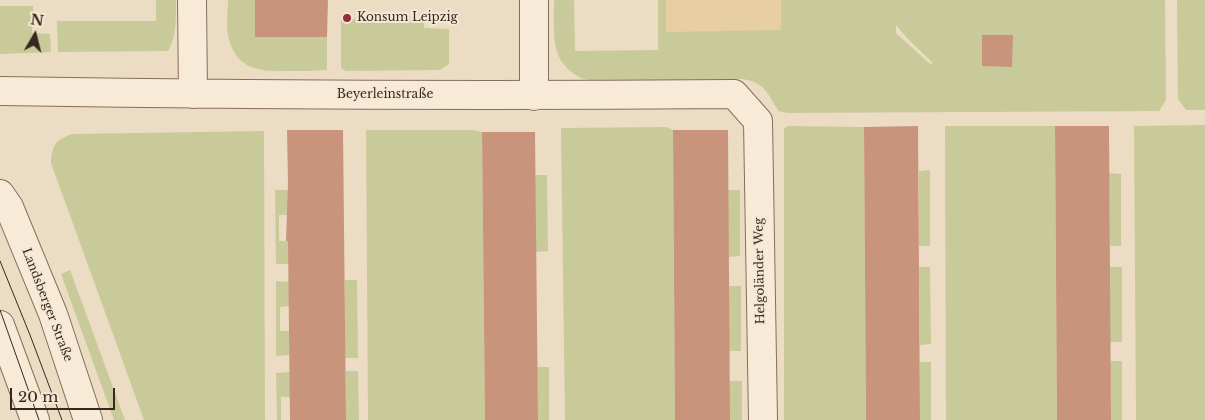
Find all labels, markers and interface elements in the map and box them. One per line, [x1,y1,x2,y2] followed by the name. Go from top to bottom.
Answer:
[10,10,60,60] north arrow
[29,10,45,30] text: N
[357,11,458,25] place label: Konsum Leipzig
[341,12,353,24] marker: Konsum Leipzig
[337,88,433,102] street label: Beyerleinstraße
[752,218,768,324] street label: Helgoländer Weg
[19,246,75,364] street label: Landsberger Straße
[12,378,118,410] scale bar
[18,387,58,406] text: 20 m

